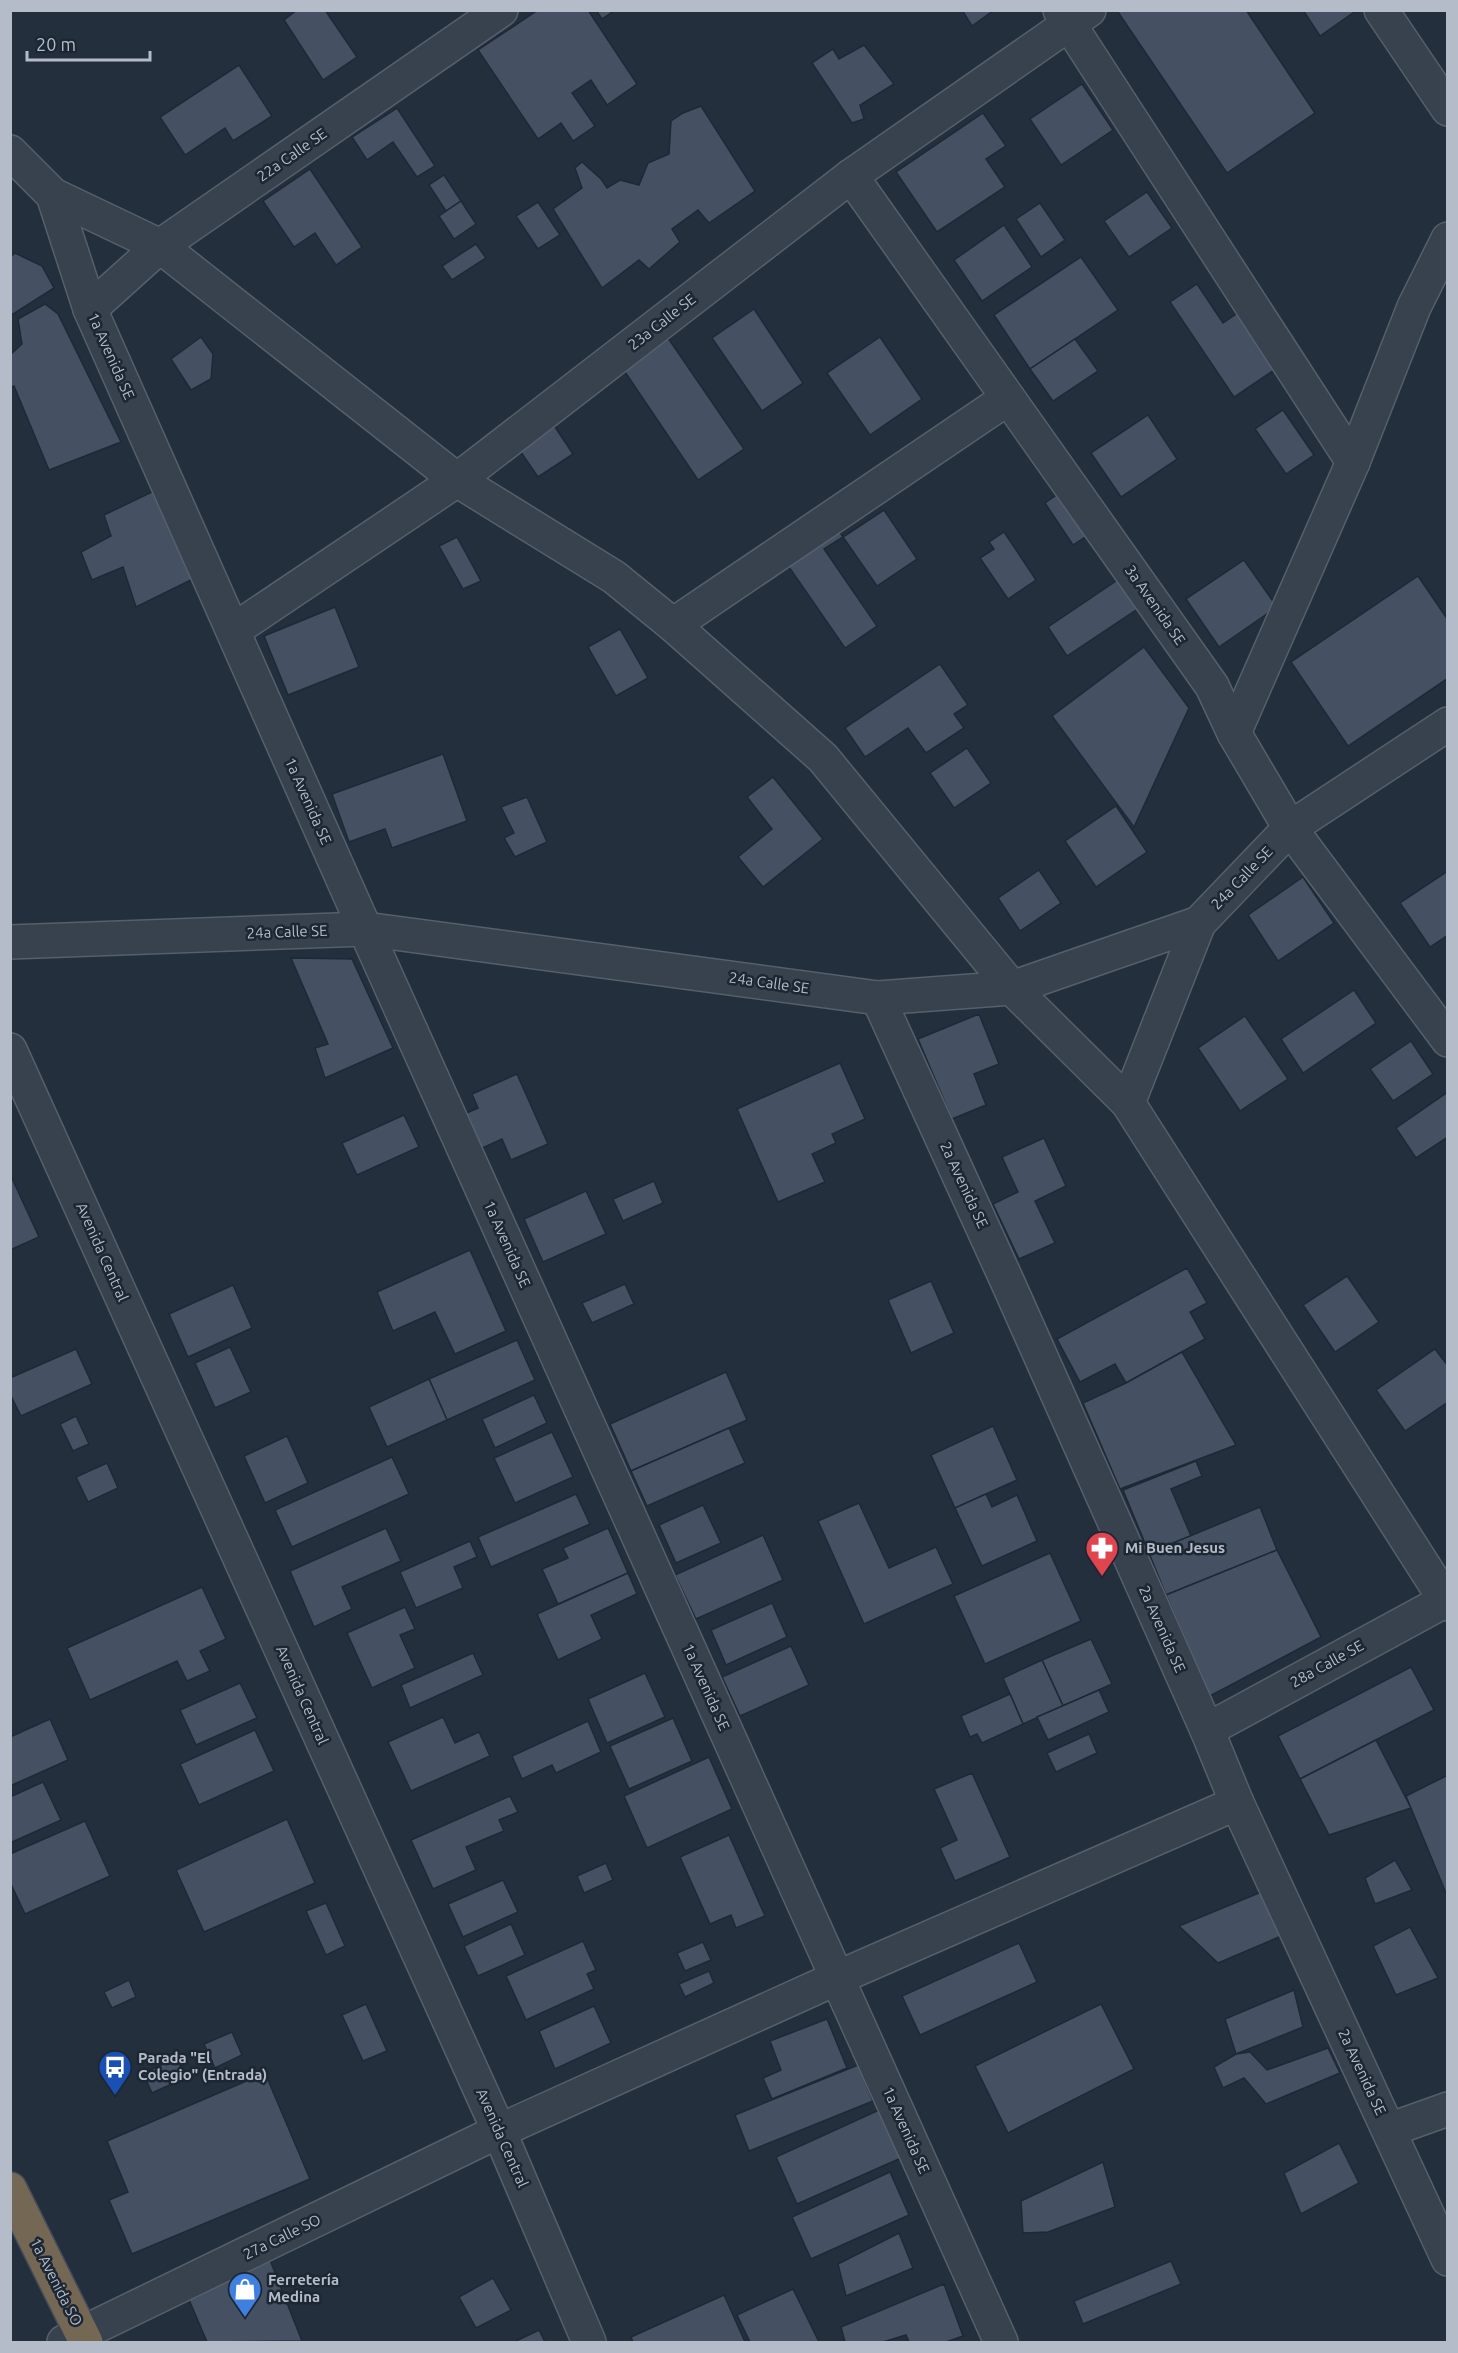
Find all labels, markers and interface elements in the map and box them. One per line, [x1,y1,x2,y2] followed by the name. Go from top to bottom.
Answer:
[27,24,150,62] scale bar
[36,34,76,54] text: 20 m
[254,124,330,185] street label: 22a Calle SE
[625,290,699,353] street label: 23a Calle SE
[85,310,138,402] street label: 1a Avenida SE
[1122,562,1189,648] street label: 3a Avenida SE
[282,755,335,847] street label: 1a Avenida SE
[1207,843,1276,913] street label: 24a Calle SE
[246,922,328,941] street label: 24a Calle SE
[728,968,810,997] street label: 24a Calle SE
[937,1139,992,1231] street label: 2a Avenida SE
[481,1198,534,1290] street label: 1a Avenida SE
[73,1200,132,1304] street label: Avenida Central
[1084,1530,1120,1577] pharmacy icon: Mi Buen Jesus
[1125,1539,1225,1556] place label: Mi Buen Jesus
[1136,1583,1189,1675] street label: 2a Avenida SE
[1287,1637,1366,1691] street label: 28a Calle SE
[680,1641,733,1733] street label: 1a Avenida SE
[273,1643,332,1747] street label: Avenida Central
[1335,2026,1390,2118] street label: 2a Avenida SE
[97,2049,133,2096] bus stop icon: Parada "El Colegio" (Entrada)
[138,2049,267,2083] place label: Parada "El Colegio" (Entrada)
[880,2084,933,2176] street label: 1a Avenida SE
[473,2086,532,2190] street label: Avenida Central
[240,2210,323,2263] street label: 27a Calle SO
[27,2235,86,2329] street label: 1a Avenida SO
[227,2271,263,2318] shop icon: Ferretería Medina
[268,2271,339,2305] place label: Ferretería Medina

